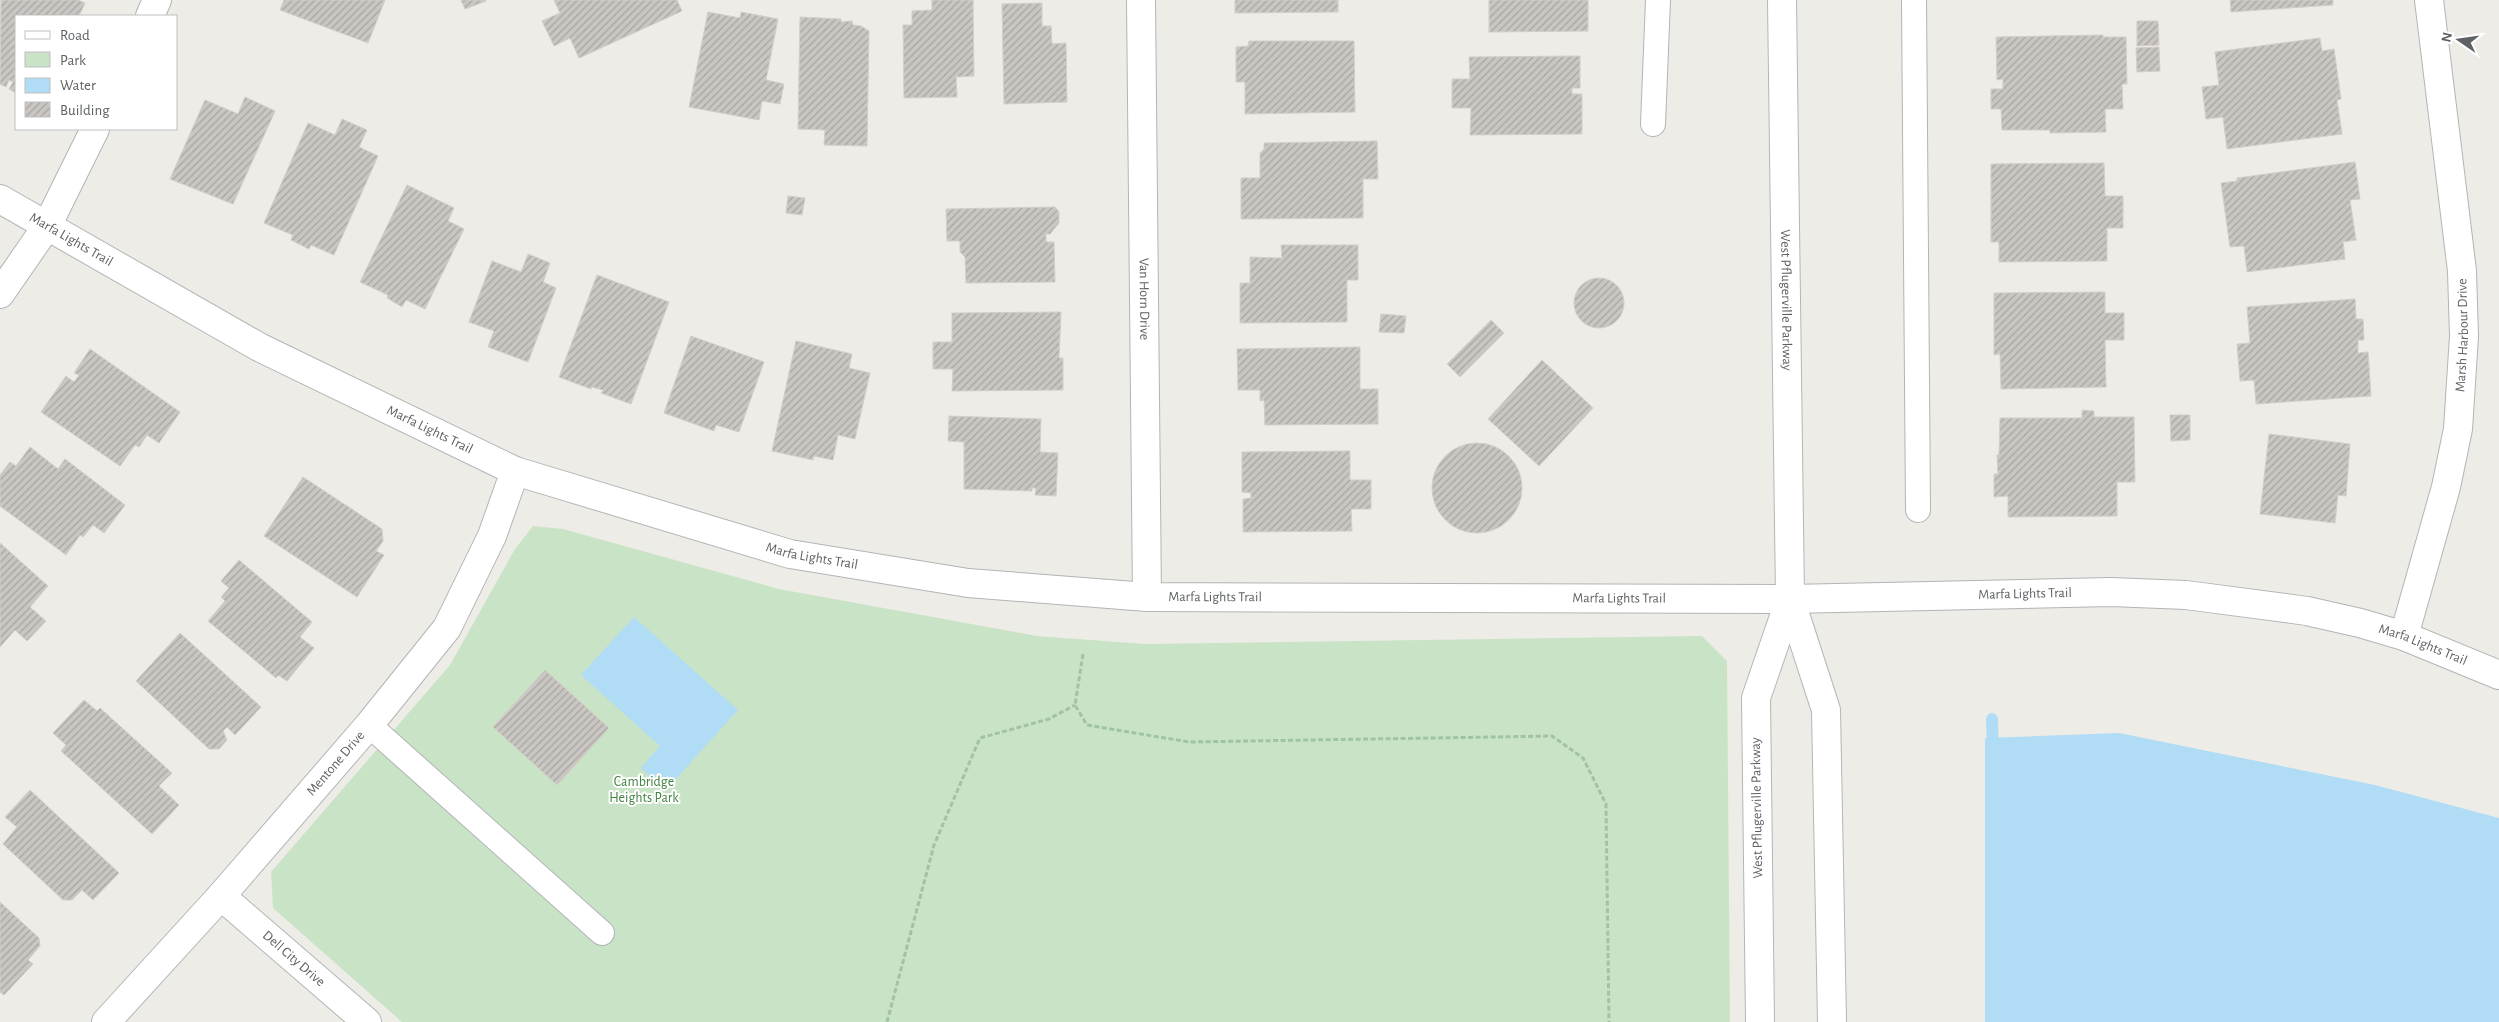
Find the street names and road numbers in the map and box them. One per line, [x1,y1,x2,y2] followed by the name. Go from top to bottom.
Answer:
[27,210,115,269] street label: Marfa Lights Trail
[1778,229,1794,371] street label: West Pflugerville Parkway
[1137,258,1151,340] street label: Van Horn Drive
[2453,278,2471,392] street label: Marsh Harbour Drive
[385,403,475,456] street label: Marfa Lights Trail
[764,540,859,572] street label: Marfa Lights Trail
[1978,586,2072,602] street label: Marfa Lights Trail
[1168,590,1262,604] street label: Marfa Lights Trail
[1572,591,1666,606] street label: Marfa Lights Trail
[2377,622,2469,668] street label: Marfa Lights Trail
[304,728,367,798] street label: Mentone Drive
[1749,737,1765,879] street label: West Pflugerville Parkway
[260,928,328,989] street label: Dell City Drive

